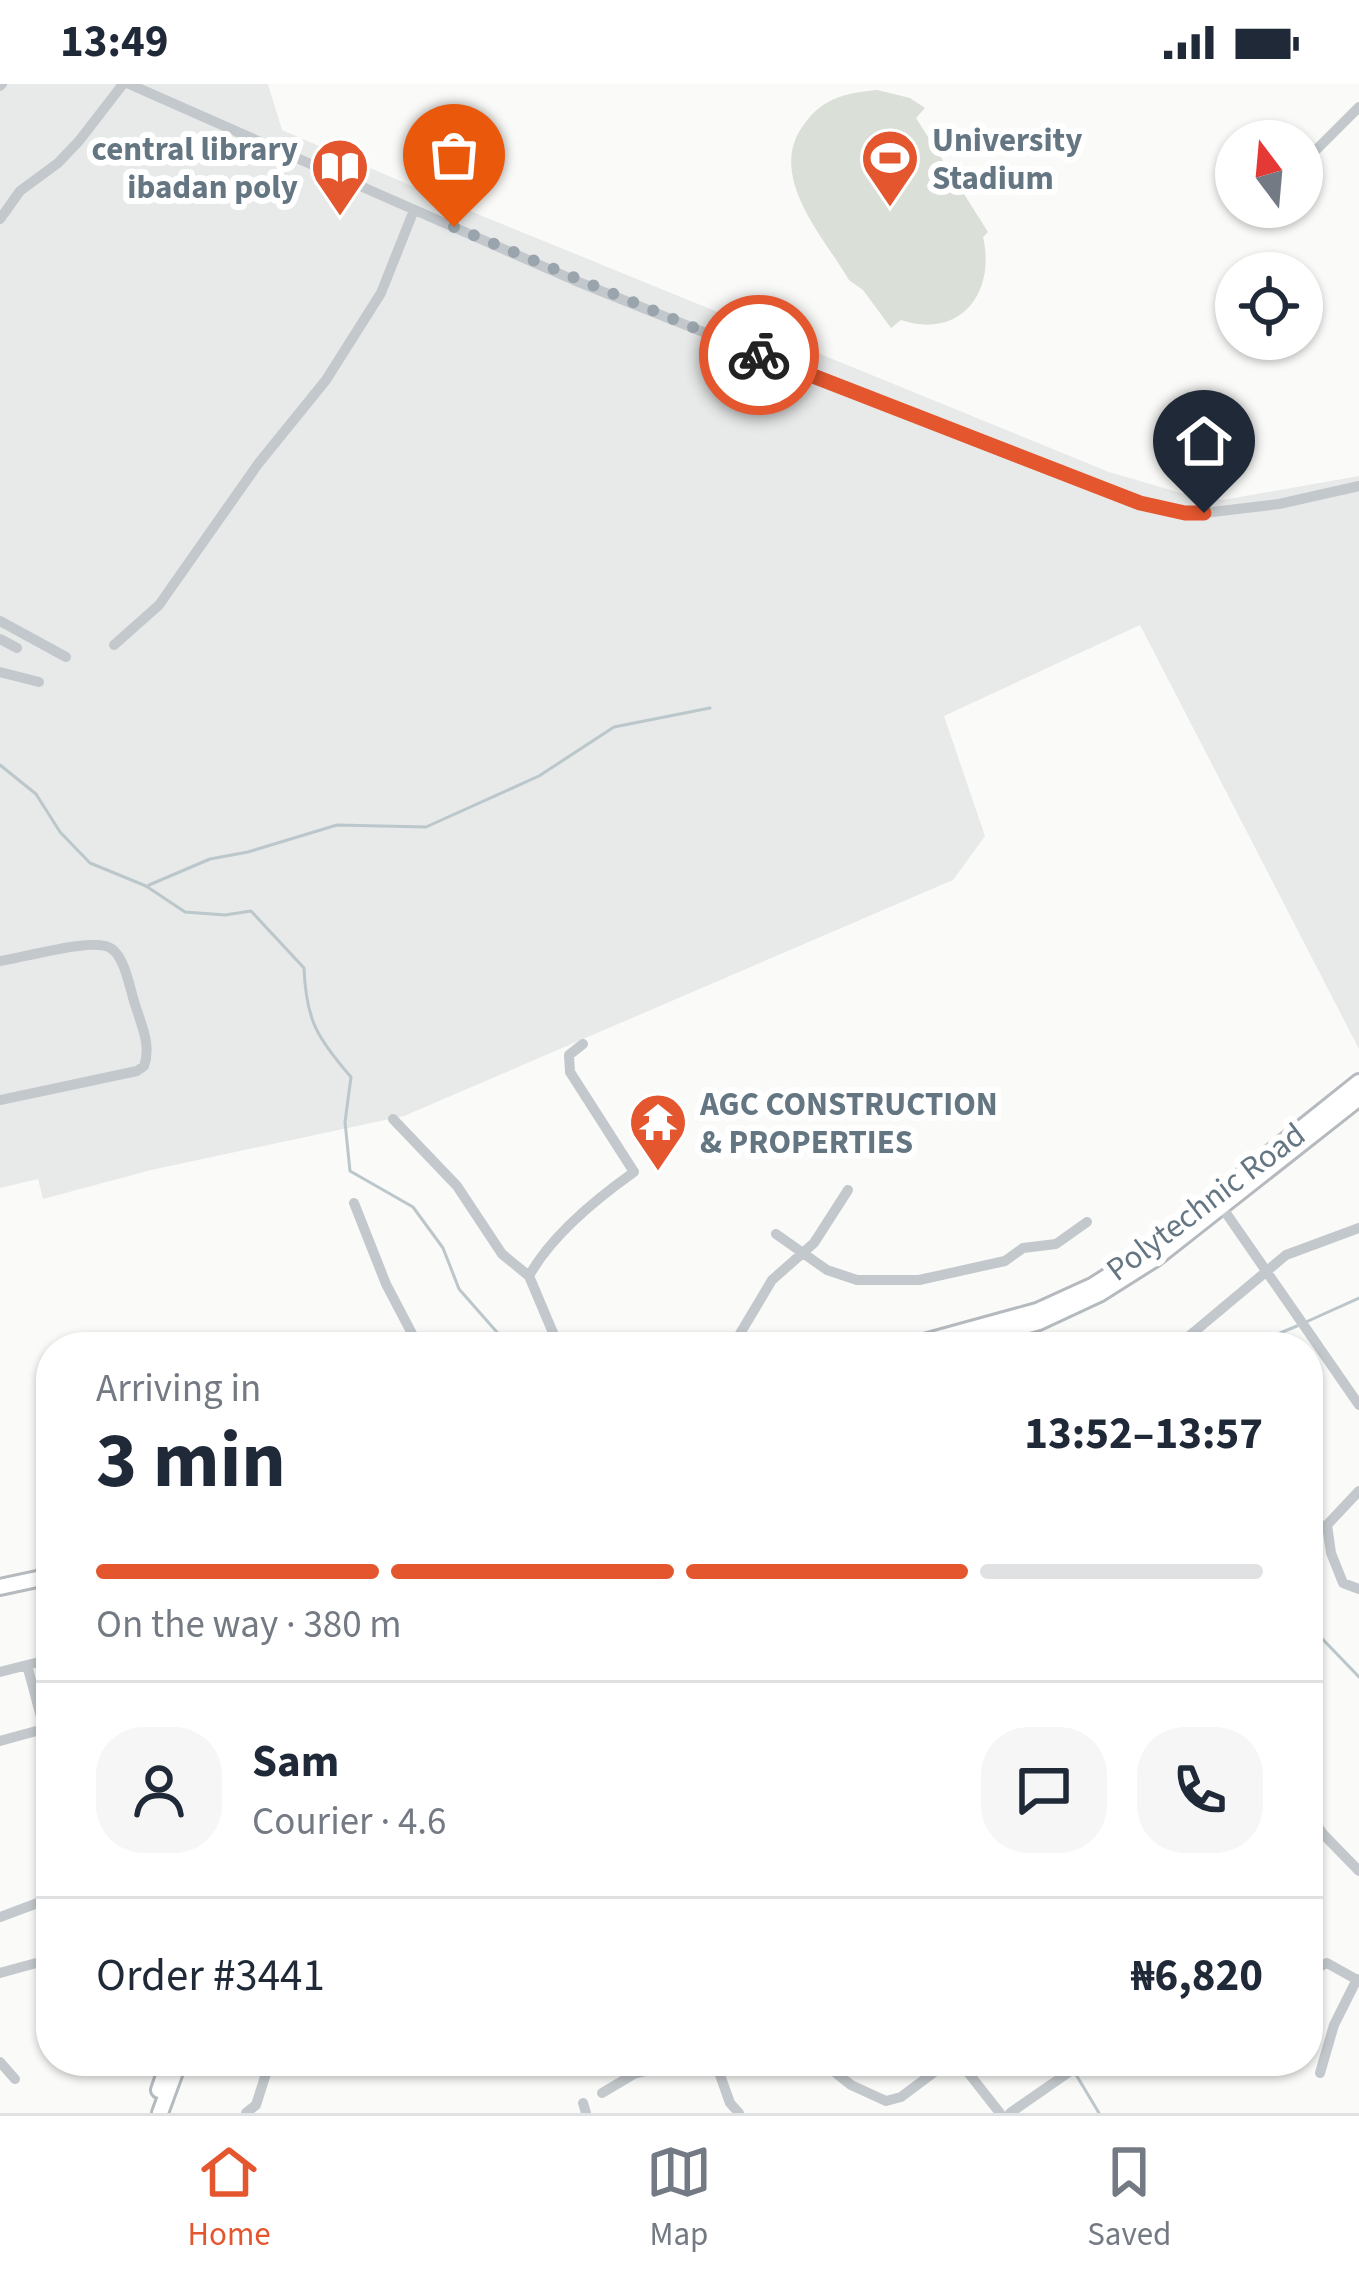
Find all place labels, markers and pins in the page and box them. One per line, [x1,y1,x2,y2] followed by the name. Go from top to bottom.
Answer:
[403,104,505,227] pin
[932,117,1082,202] place label: University Stadium
[92,126,298,211] place label: central library ibadan poly
[859,127,921,209] sports icon: University Stadium
[309,136,371,218] library icon: central library ibadan poly
[1153,390,1255,513] pin
[699,1081,998,1166] place label: AGC CONSTRUCTION & PROPERTIES
[627,1091,689,1173] temple icon: AGC CONSTRUCTION & PROPERTIES

